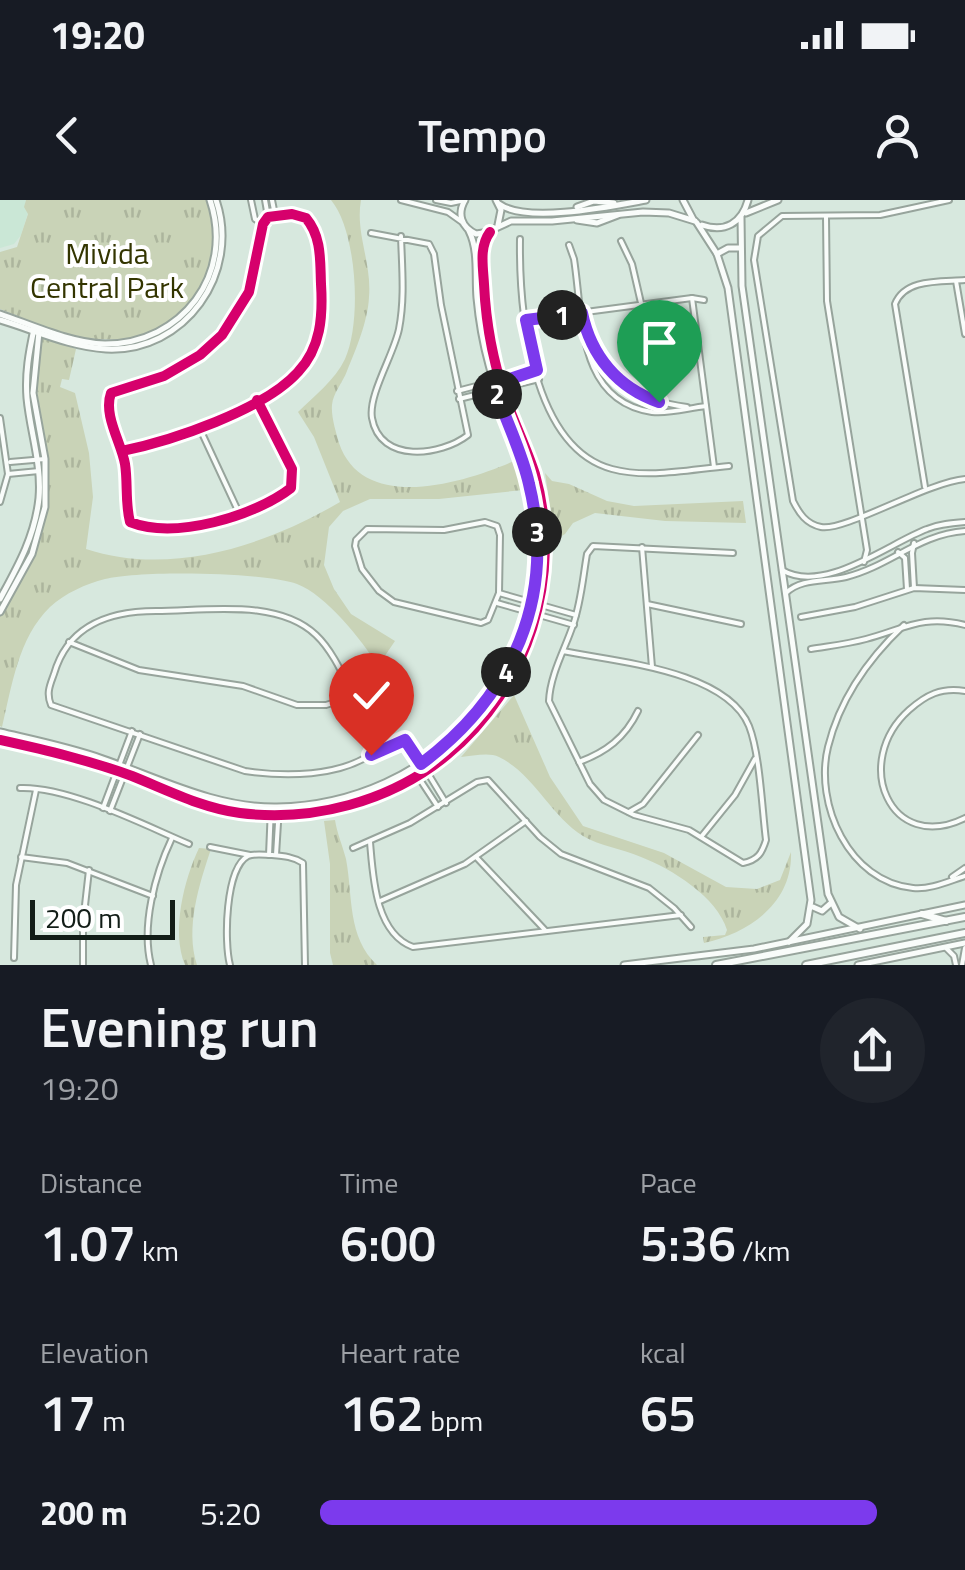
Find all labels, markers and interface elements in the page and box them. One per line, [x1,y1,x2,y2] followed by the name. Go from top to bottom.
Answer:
[50,6,145,64] text: 19:20
[418,101,547,169] text: Tempo
[40,108,95,163] icon: back
[870,108,925,163] icon: person
[30,230,184,310] park label: Mivida Central Park
[537,290,587,340] pin: 1
[554,293,570,336] text: 1
[617,300,702,403] pin
[632,315,687,370] icon: arrive
[472,369,522,419] pin: 2
[489,372,505,415] text: 2
[512,507,562,557] pin: 3
[529,510,545,553] text: 3
[481,647,531,697] pin: 4
[498,650,514,693] text: 4
[329,653,414,756] pin
[344,668,399,723] icon: check
[30,895,175,940] scale bar
[45,896,122,939] text: 200 m
[40,985,319,1068] text: Evening run
[820,998,925,1103] button: share
[40,1064,119,1112] text: 19:20
[40,1161,142,1204] text: Distance
[340,1161,398,1204] text: Time
[640,1161,697,1204] text: Pace
[40,1204,136,1280] text: 1.07
[340,1204,436,1280] text: 6:00
[640,1204,736,1280] text: 5:36
[136,1229,179,1272] text: km
[736,1229,790,1272] text: /km
[40,1331,149,1374] text: Elevation
[340,1331,460,1374] text: Heart rate
[640,1331,686,1374] text: kcal
[40,1374,96,1450] text: 17
[340,1374,424,1450] text: 162
[640,1374,696,1450] text: 65
[96,1399,126,1442] text: m
[424,1399,483,1442] text: bpm
[40,1489,128,1537] text: 200 m
[200,1489,261,1537] text: 5:20

